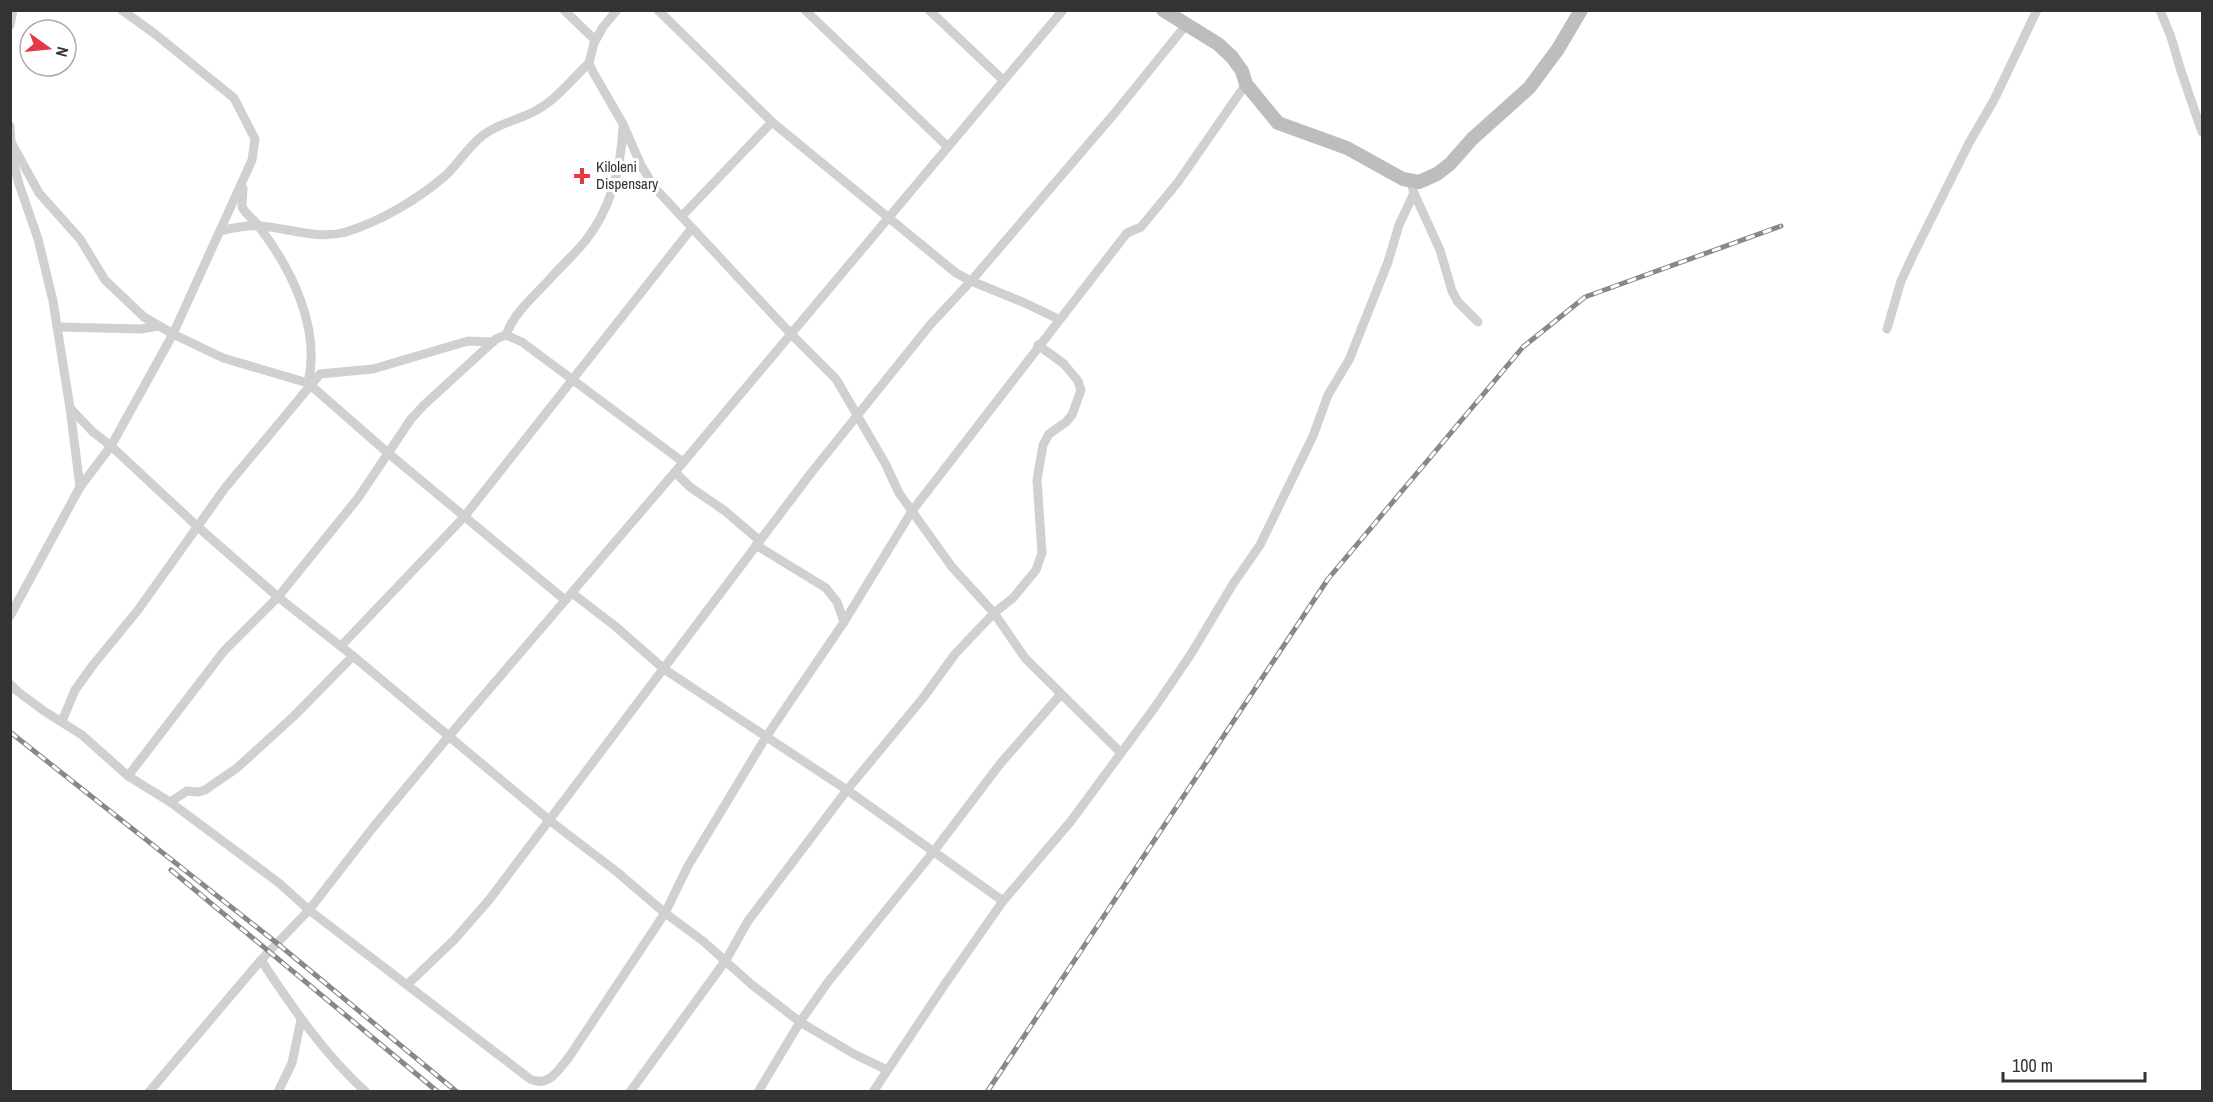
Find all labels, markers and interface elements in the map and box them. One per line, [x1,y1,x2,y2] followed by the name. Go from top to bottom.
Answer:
[18,18,78,78] north arrow
[51,44,74,59] text: N
[596,156,659,194] place label: Kiloleni Dispensary
[573,167,591,185] marker: Kiloleni Dispensary
[2003,1045,2146,1083] scale bar
[2012,1053,2053,1078] text: 100 m

